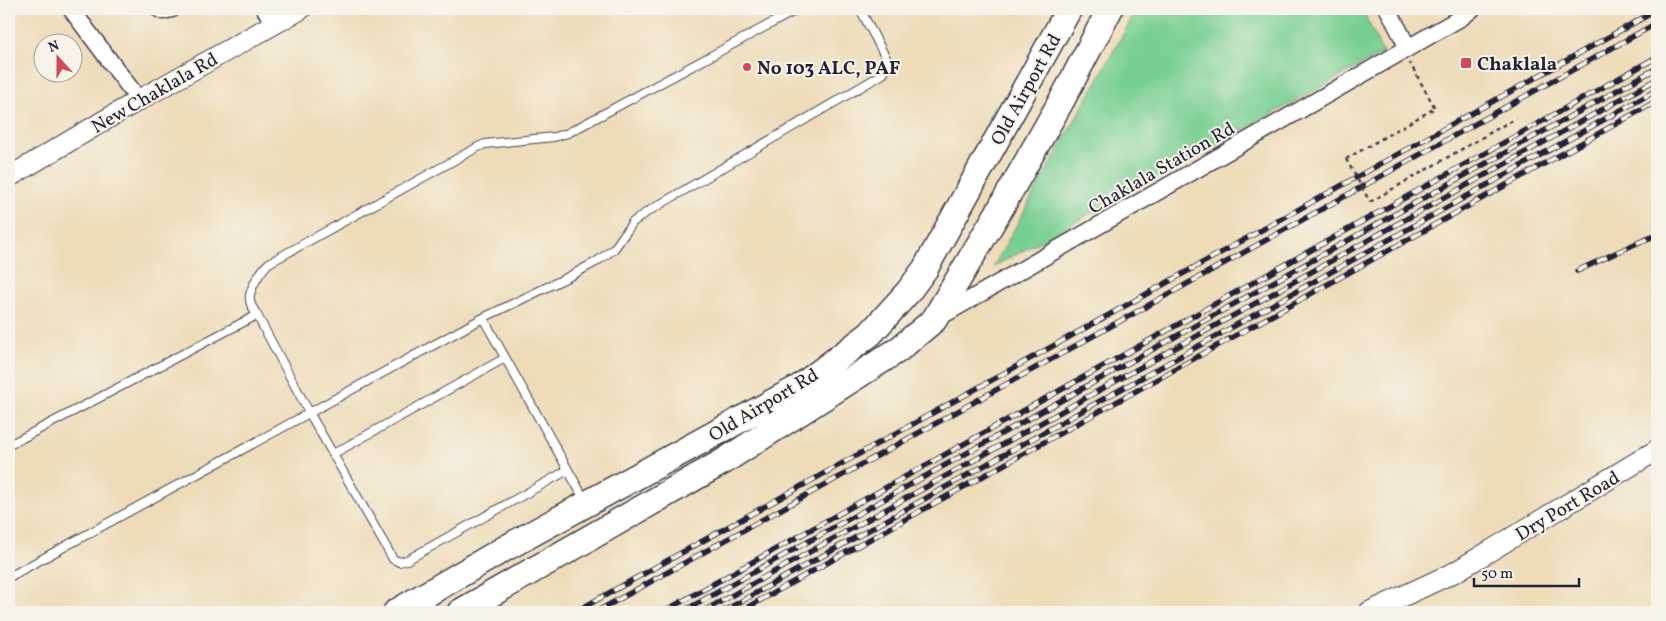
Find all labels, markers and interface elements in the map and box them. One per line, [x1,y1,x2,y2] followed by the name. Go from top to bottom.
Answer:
[985,29,1068,150] street label: Old Airport Rd
[32,32,82,82] north arrow
[46,37,62,58] text: N
[87,47,223,140] street label: New Chaklala Rd
[1477,52,1557,78] place label: Chaklala
[757,56,900,82] place label: No 103 ALC, PAF
[1459,56,1473,70] marker: Chaklala
[741,61,753,73] marker: No 103 ALC, PAF
[1084,116,1240,221] street label: Chaklala Station Rd
[704,363,824,449] street label: Old Airport Rd
[1511,465,1625,548] street label: Dry Port Road
[1474,556,1578,588] scale bar
[1481,564,1513,585] text: 50 m

